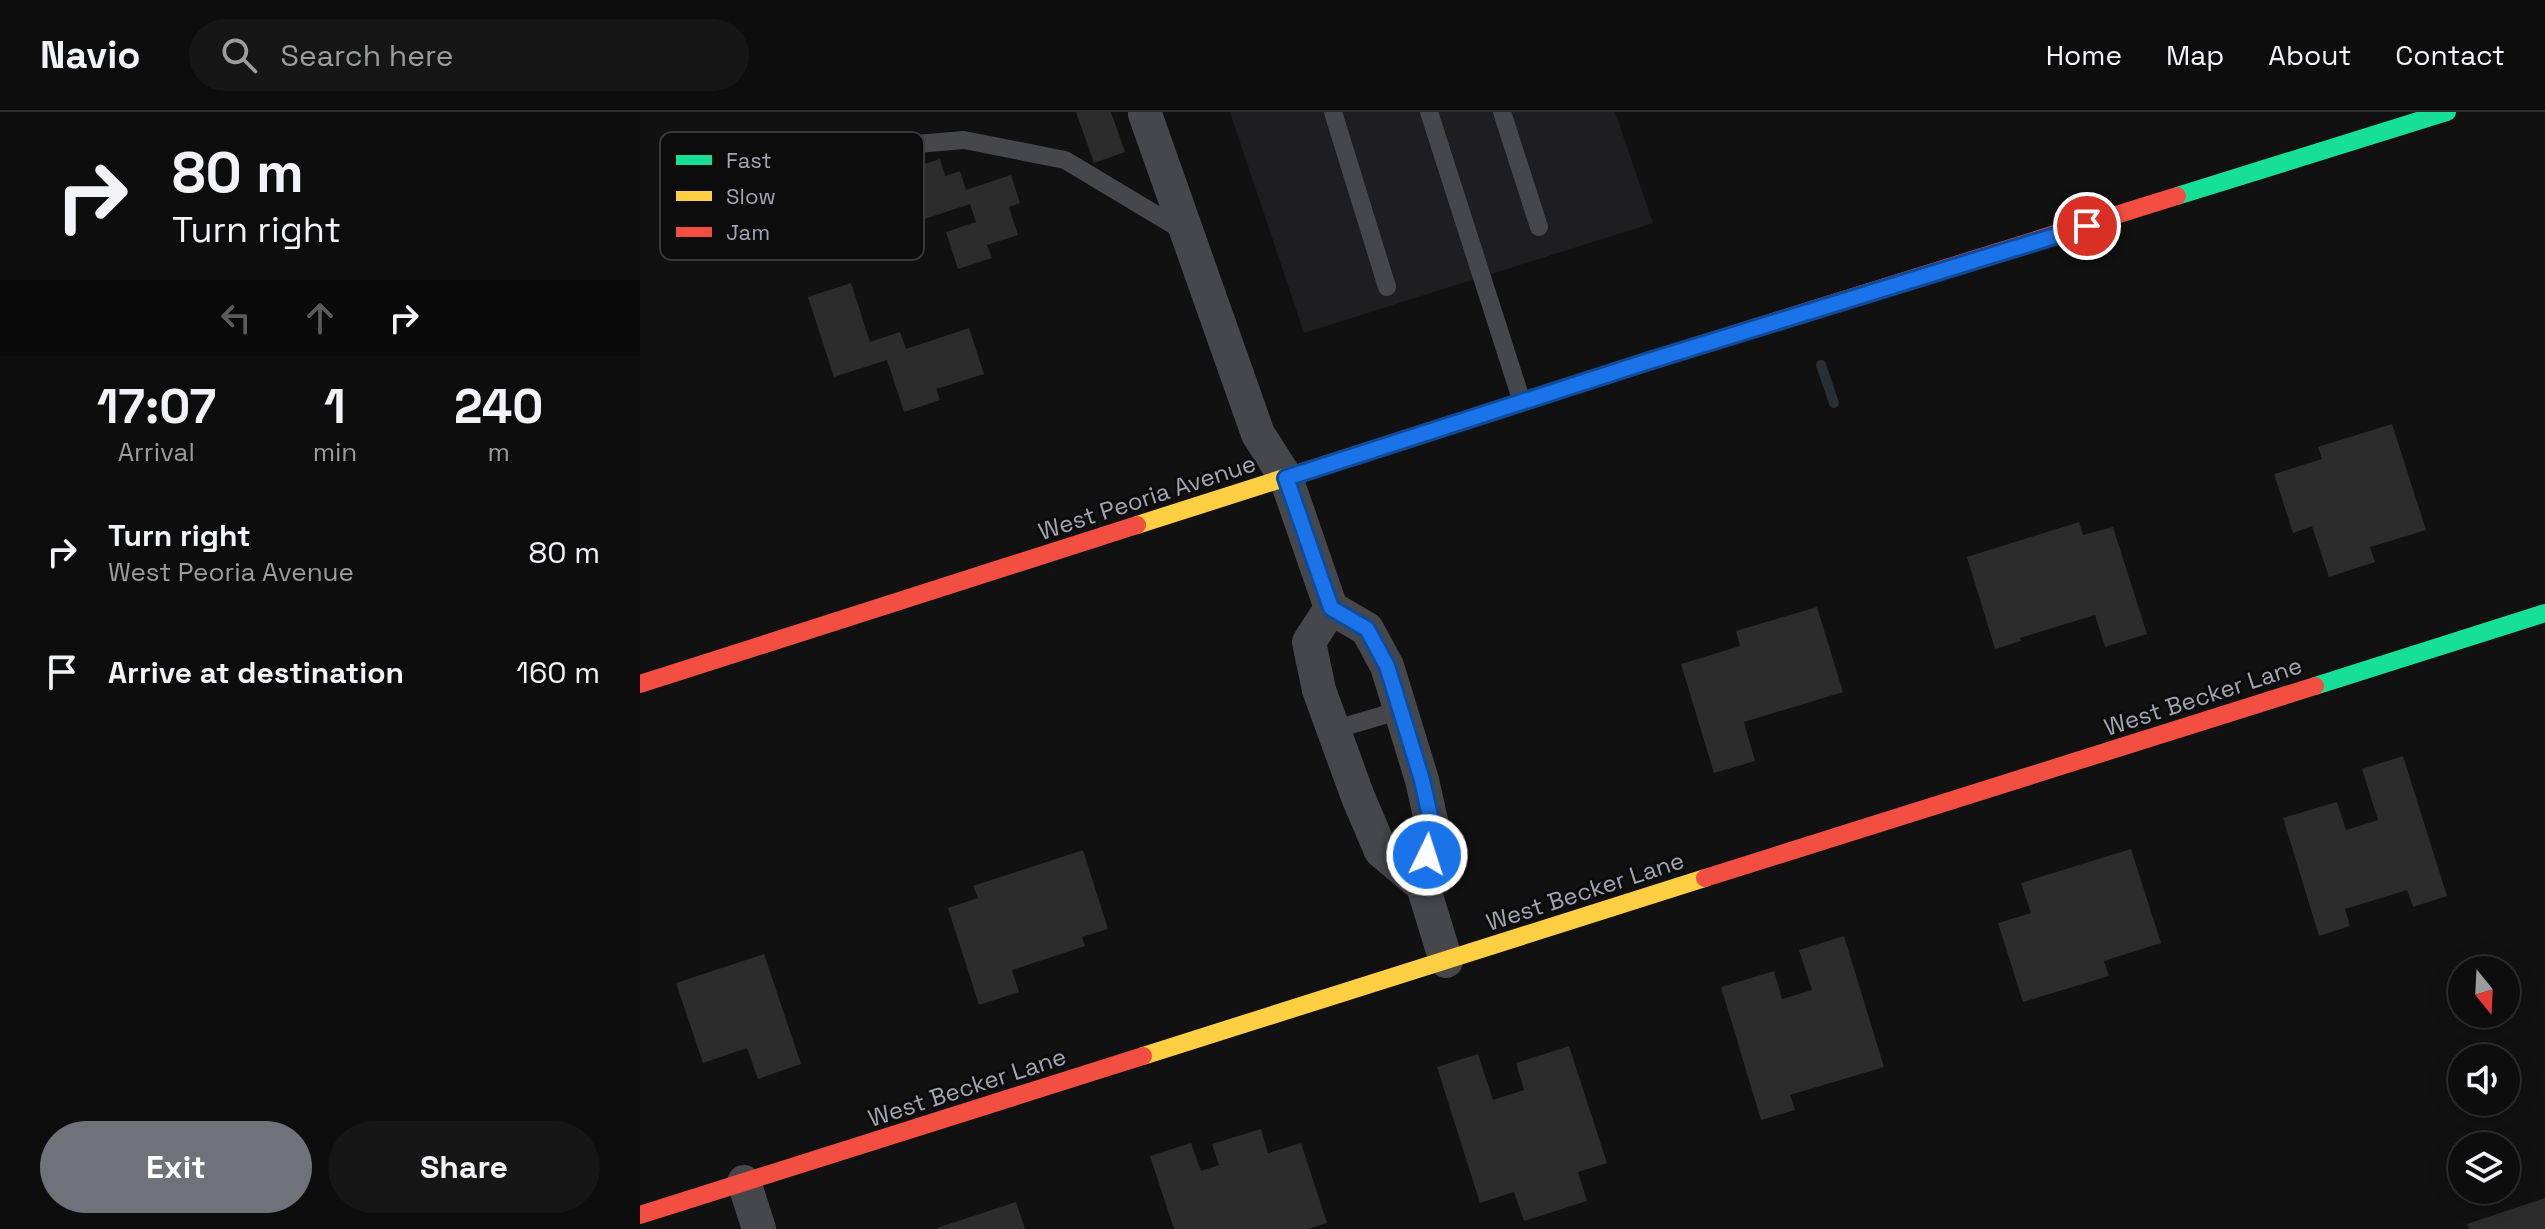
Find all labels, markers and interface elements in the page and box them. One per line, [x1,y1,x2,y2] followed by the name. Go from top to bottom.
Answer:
[189,19,749,91] search box
[40,31,141,79] text: Navio
[217,33,261,77] icon: search
[281,36,453,75] text: Search here
[2046,37,2122,73] text: Home
[2166,37,2224,73] text: Map
[2268,37,2351,73] text: About
[2395,37,2505,73] text: Contact
[660,132,924,260] legend
[172,137,304,208] text: 80 m
[40,144,144,248] icon: right
[726,146,772,174] text: Fast
[726,182,776,210] text: Slow
[2053,192,2121,260] pin
[2065,204,2109,248] icon: arrive
[172,207,341,253] text: Turn right
[726,218,770,246] text: Jam
[214,296,258,340] icon: left
[298,296,342,340] icon: ahead
[382,296,426,340] icon: right
[97,376,216,437] text: 17:07
[324,376,346,437] text: 1
[454,376,543,437] text: 240
[118,435,195,469] text: Arrival
[313,435,357,469] text: min
[487,435,510,469] text: m
[1034,447,1260,547] street label: West Peoria Avenue
[108,516,251,555] text: Turn right
[40,530,84,574] icon: right
[529,533,600,572] text: 80 m
[108,555,354,589] text: West Peoria Avenue
[2100,649,2306,743] street label: West Becker Lane
[40,650,84,694] icon: arrive
[108,653,404,692] text: Arrive at destination
[516,653,600,692] text: 160 m
[1385,813,1469,897] position arrow
[1482,844,1688,938] street label: West Becker Lane
[2448,956,2520,1028] north arrow
[2448,956,2520,1204] map controls
[864,1040,1070,1134] street label: West Becker Lane
[2448,1044,2520,1116] button: sound
[40,1121,312,1213] button: Exit
[328,1121,600,1213] button: Share
[2448,1132,2520,1204] button: layers

